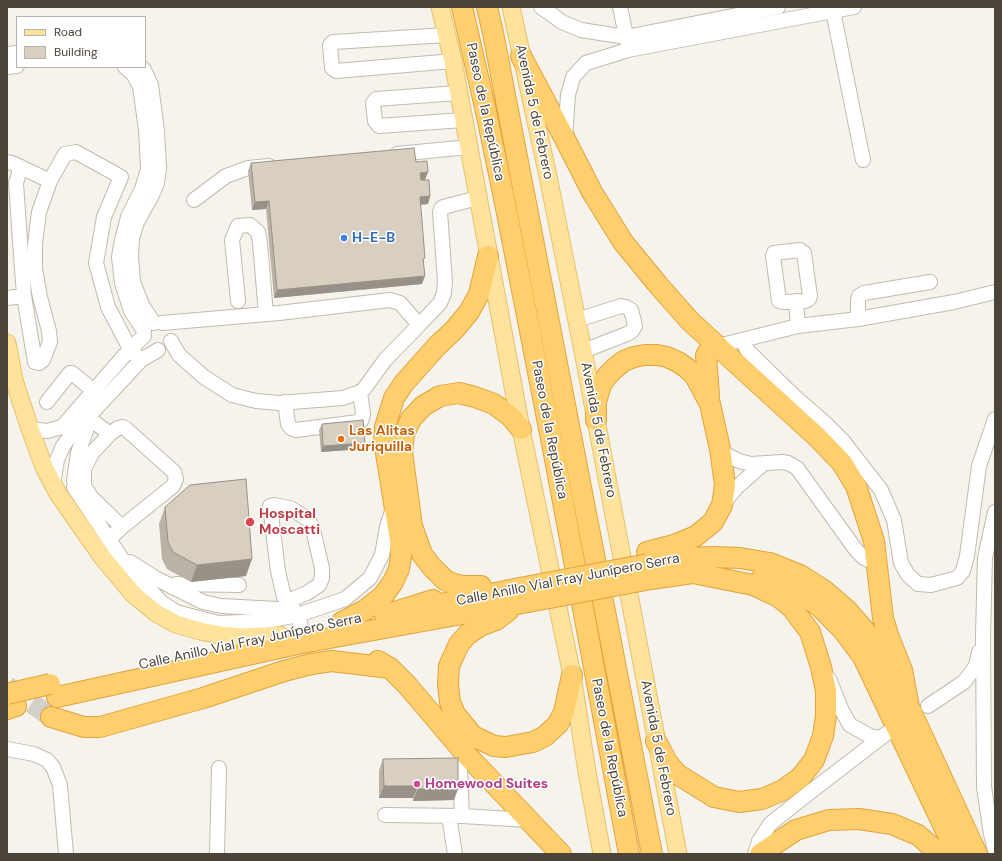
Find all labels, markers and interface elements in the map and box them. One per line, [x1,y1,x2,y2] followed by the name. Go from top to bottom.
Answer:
[16,16,146,68] legend
[54,24,82,40] text: Road
[462,41,508,183] street label: Paseo de la República
[511,43,557,181] street label: Avenida 5 de Febrero
[54,44,98,60] text: Building
[352,230,395,246] place label: H-E-B
[339,233,349,243] marker: H-E-B
[527,359,571,501] street label: Paseo de la República
[577,361,619,499] street label: Avenida 5 de Febrero
[349,423,415,456] place label: Las Alitas Juriquilla
[336,434,346,444] marker: Las Alitas Juriquilla
[259,506,320,538] place label: Hospital Moscatti
[244,516,256,528] marker: Hospital Moscatti
[455,550,681,610] street label: Calle Anillo Vial Fray Junípero Serra
[137,610,363,674] street label: Calle Anillo Vial Fray Junípero Serra
[587,677,631,819] street label: Paseo de la República
[637,679,679,817] street label: Avenida 5 de Febrero
[425,776,548,792] place label: Homewood Suites
[412,779,422,789] marker: Homewood Suites

